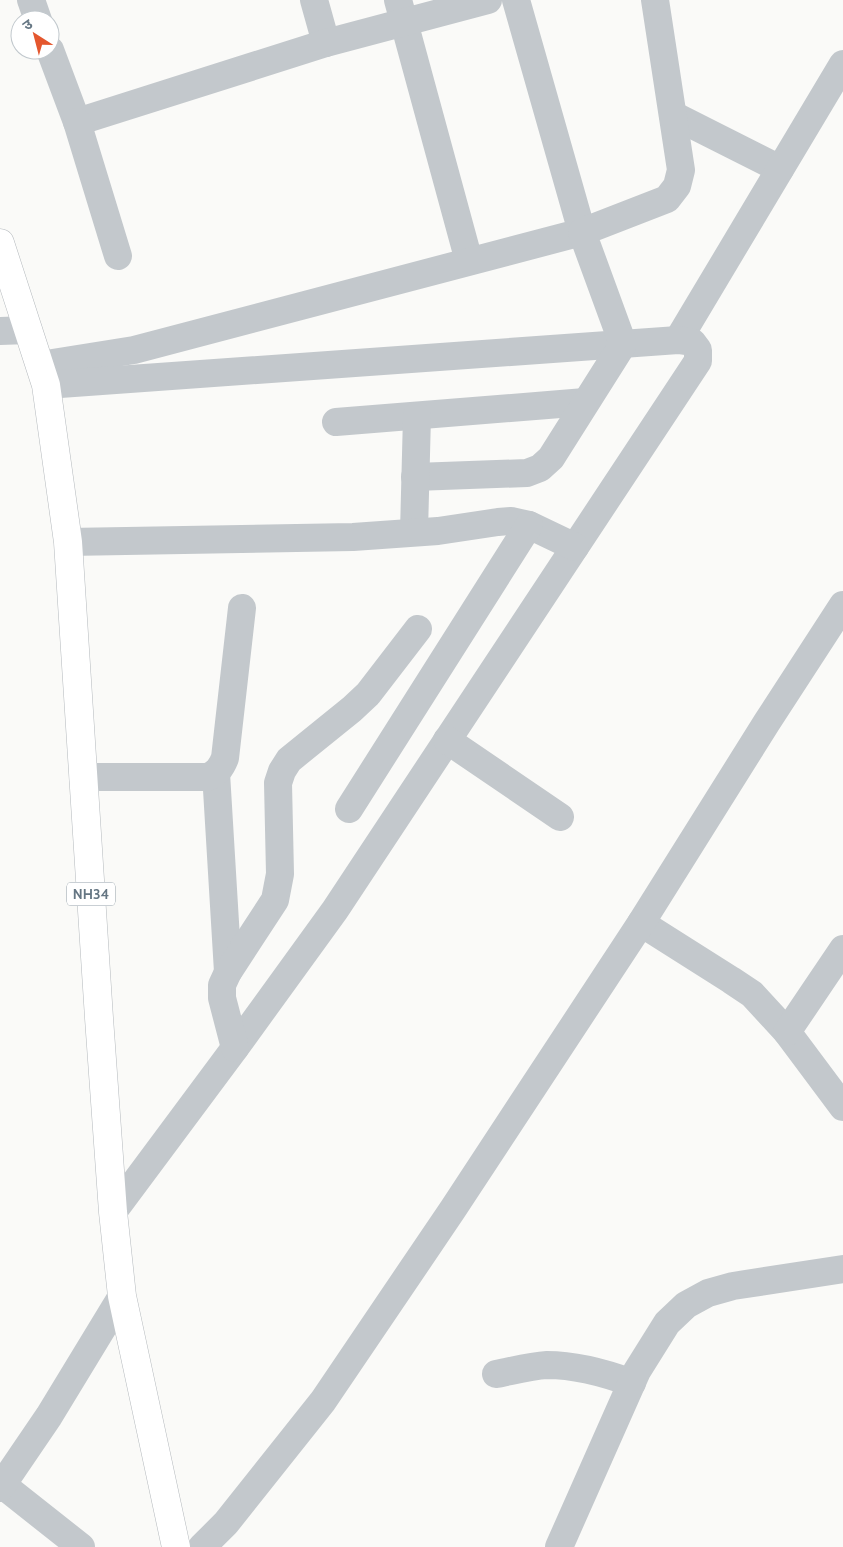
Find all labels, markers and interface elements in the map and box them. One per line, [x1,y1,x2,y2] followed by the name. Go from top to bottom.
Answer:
[10,10,60,60] north arrow
[19,14,37,34] text: उ
[67,882,115,906] road number: NH34

